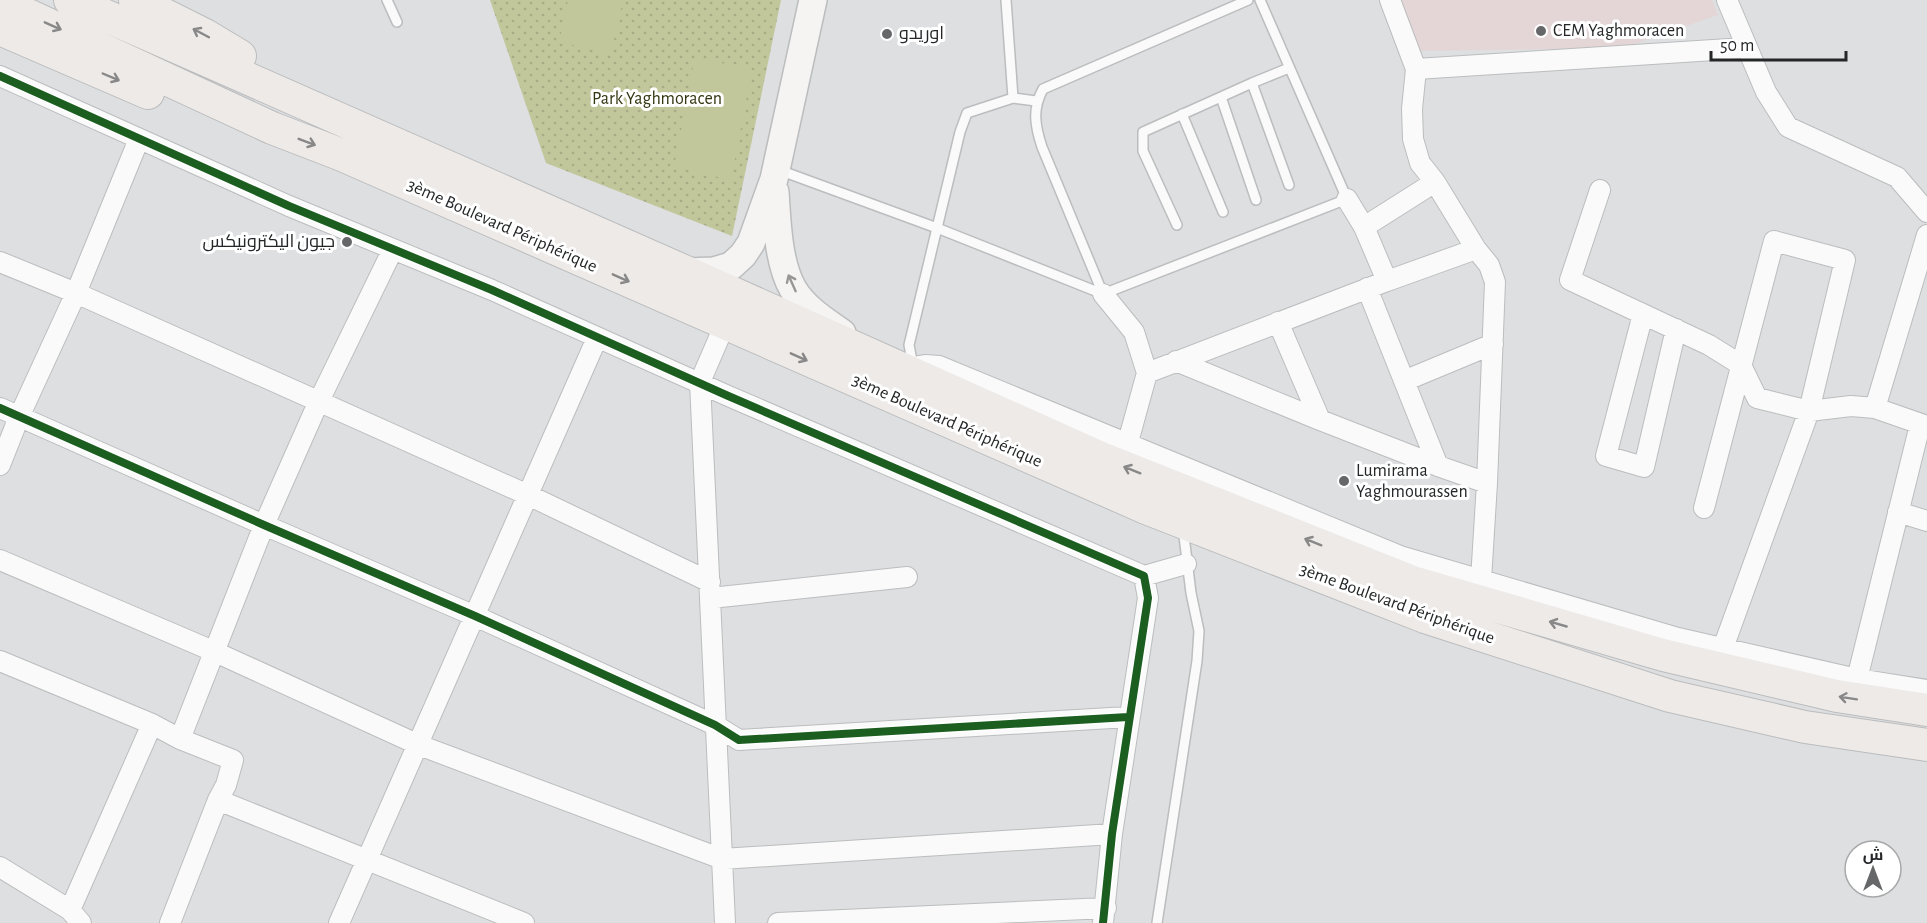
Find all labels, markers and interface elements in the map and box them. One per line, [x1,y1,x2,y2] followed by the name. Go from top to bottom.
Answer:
[44,21,62,33] one-way arrow
[1553,22,1684,40] place label: CEM Yaghmoracen
[1534,24,1548,38] marker: CEM Yaghmoracen
[1711,24,1846,62] scale bar
[899,25,944,44] place label: اوريدو
[193,27,210,39] one-way arrow
[880,27,894,41] marker: اوريدو
[1720,37,1754,55] text: 50 m
[102,72,120,83] one-way arrow
[592,90,722,108] park label: Park Yaghmoracen
[297,137,316,148] one-way arrow
[404,176,600,276] street label: 3ème Boulevard Périphérique
[203,233,335,252] place label: جيون اليكترونيكس
[340,235,354,249] marker: جيون اليكترونيكس
[611,273,629,284] one-way arrow
[786,275,797,293] one-way arrow
[790,351,808,363] one-way arrow
[849,371,1045,471] street label: 3ème Boulevard Périphérique
[1356,462,1468,501] place label: Lumirama Yaghmourassen
[1124,464,1142,475] one-way arrow
[1337,474,1351,488] marker: Lumirama Yaghmourassen
[1305,536,1323,547] one-way arrow
[1297,560,1497,648] street label: 3ème Boulevard Périphérique
[1549,618,1568,629] one-way arrow
[1839,693,1859,704] one-way arrow
[1843,839,1903,899] north arrow
[1863,846,1883,864] text: ش

